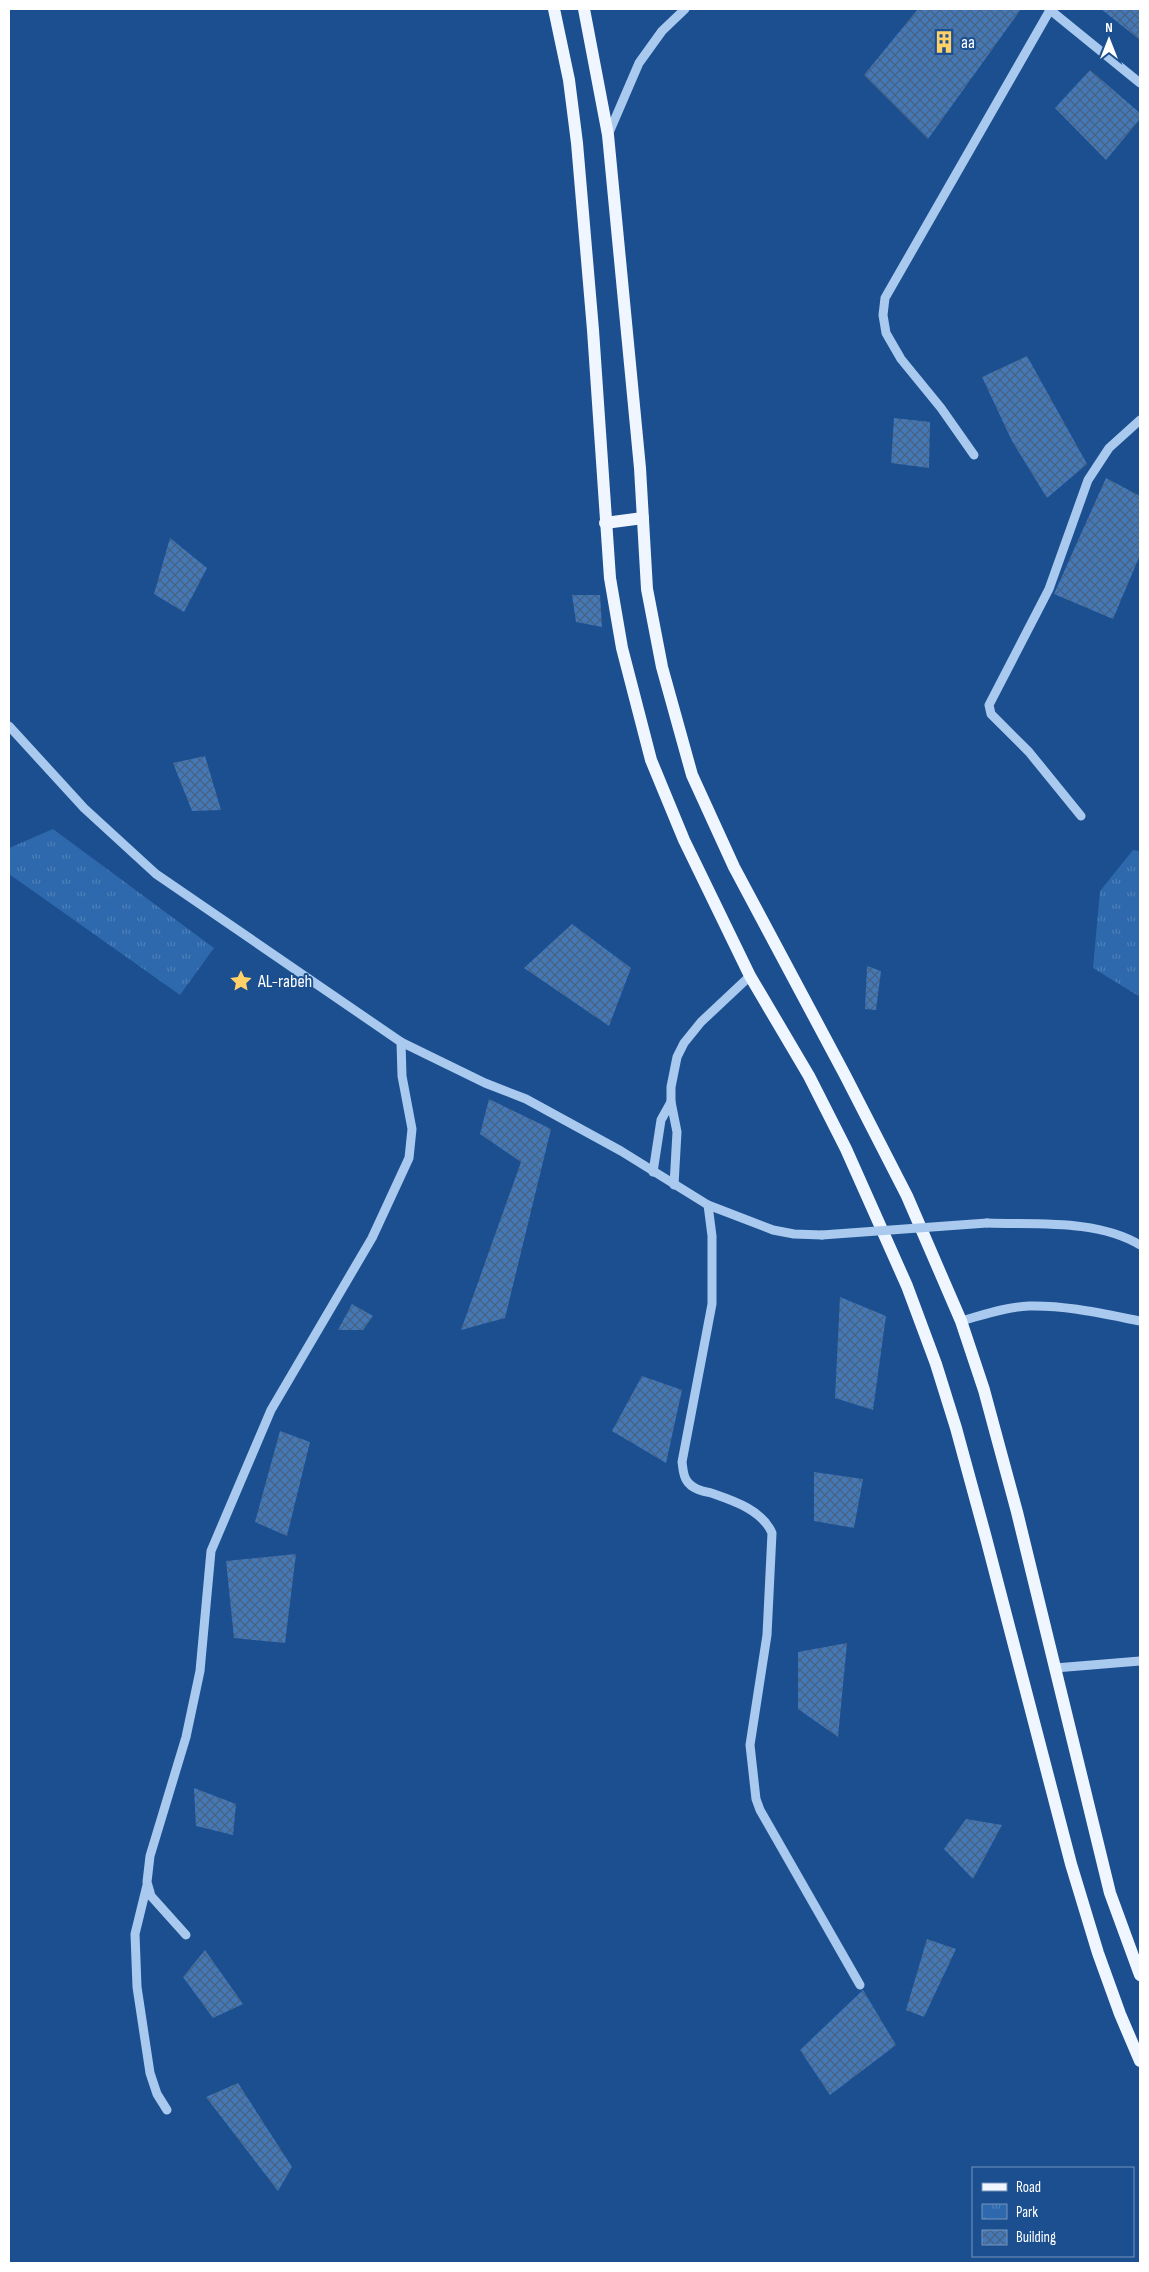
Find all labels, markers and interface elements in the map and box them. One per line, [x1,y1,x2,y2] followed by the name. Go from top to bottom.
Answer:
[1084,15,1134,65] north arrow
[1105,19,1113,36] text: N
[931,29,957,55] building icon: aa
[961,32,975,53] place label: aa
[228,968,254,994] place icon: AL-rabeh
[257,971,312,992] place label: AL-rabeh
[972,2167,1134,2257] legend
[1016,2178,1041,2197] text: Road
[1016,2203,1038,2222] text: Park
[1016,2228,1056,2247] text: Building

